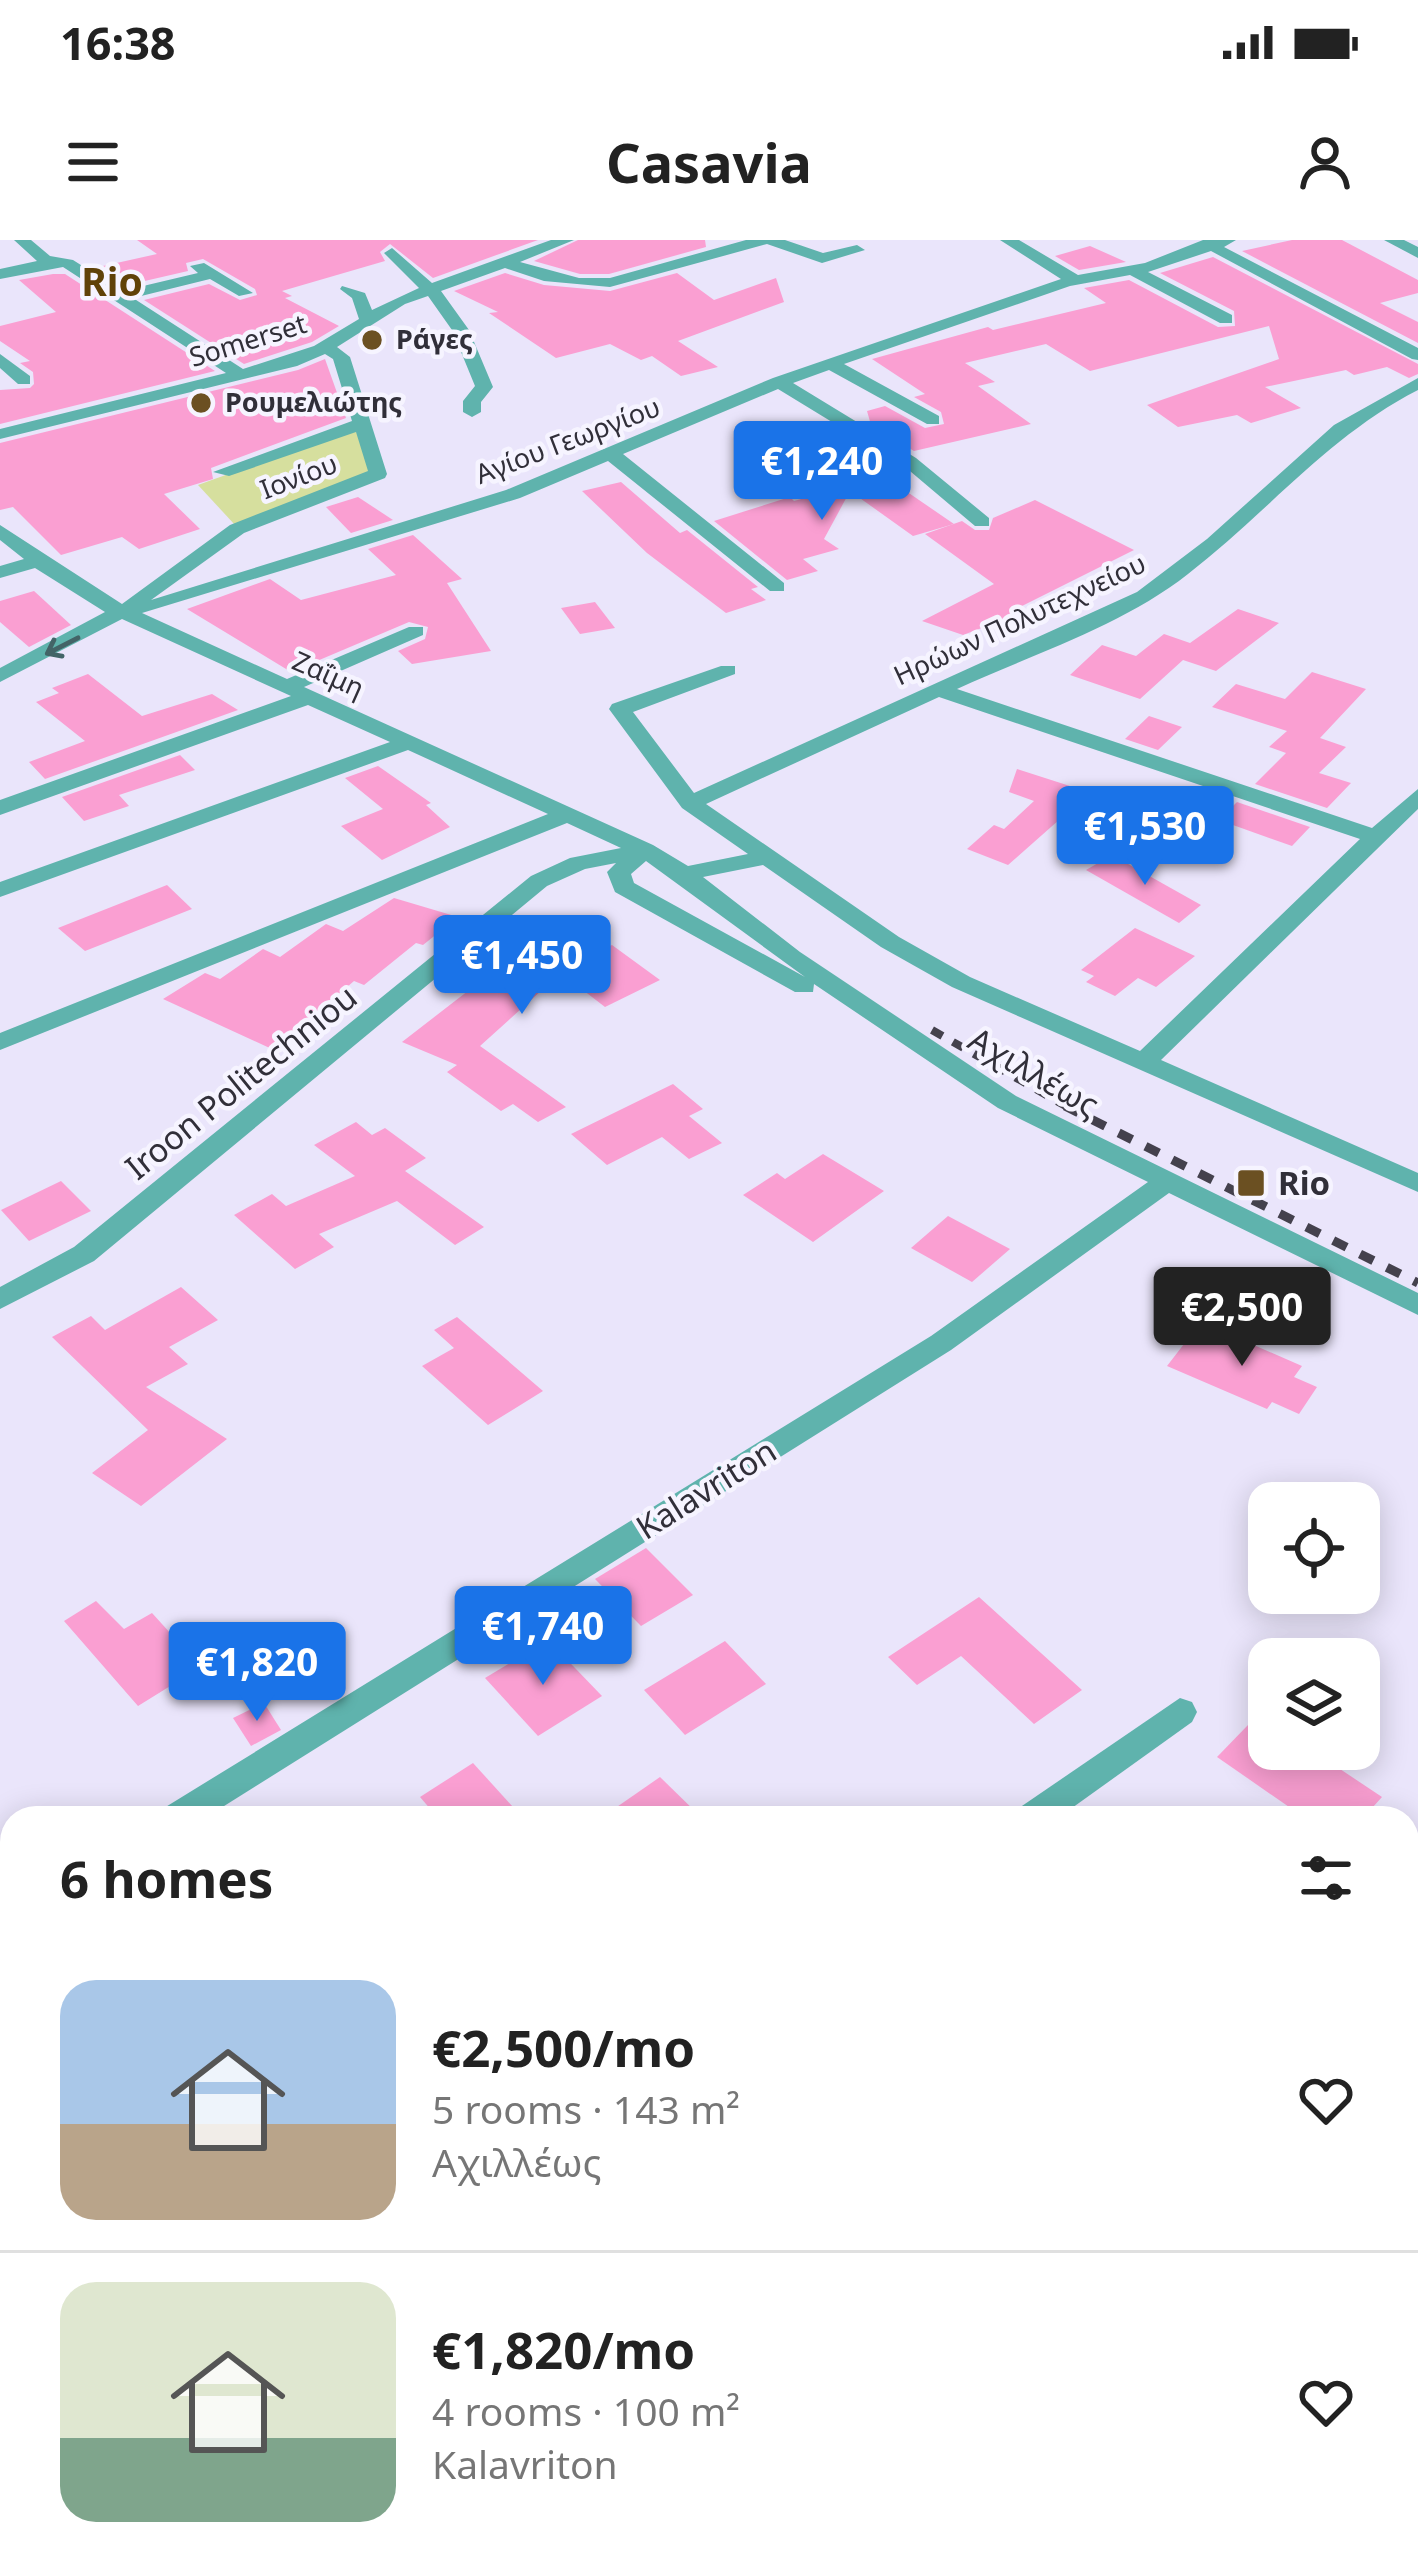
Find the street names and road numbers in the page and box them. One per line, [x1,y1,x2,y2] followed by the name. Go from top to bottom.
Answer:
[184,304,311,375] street label: Somerset
[470,387,665,492] street label: Αγίου Γεωργίου
[255,444,342,507] street label: Ιονίου
[887,544,1151,693] street label: Ηρώων Πολυτεχνείου
[287,642,370,706] street label: Ζαΐμη
[115,974,366,1189] street label: Iroon Politechniou
[961,1016,1108,1127] street label: Αχιλλέως
[627,1428,784,1549] street label: Kalavriton

